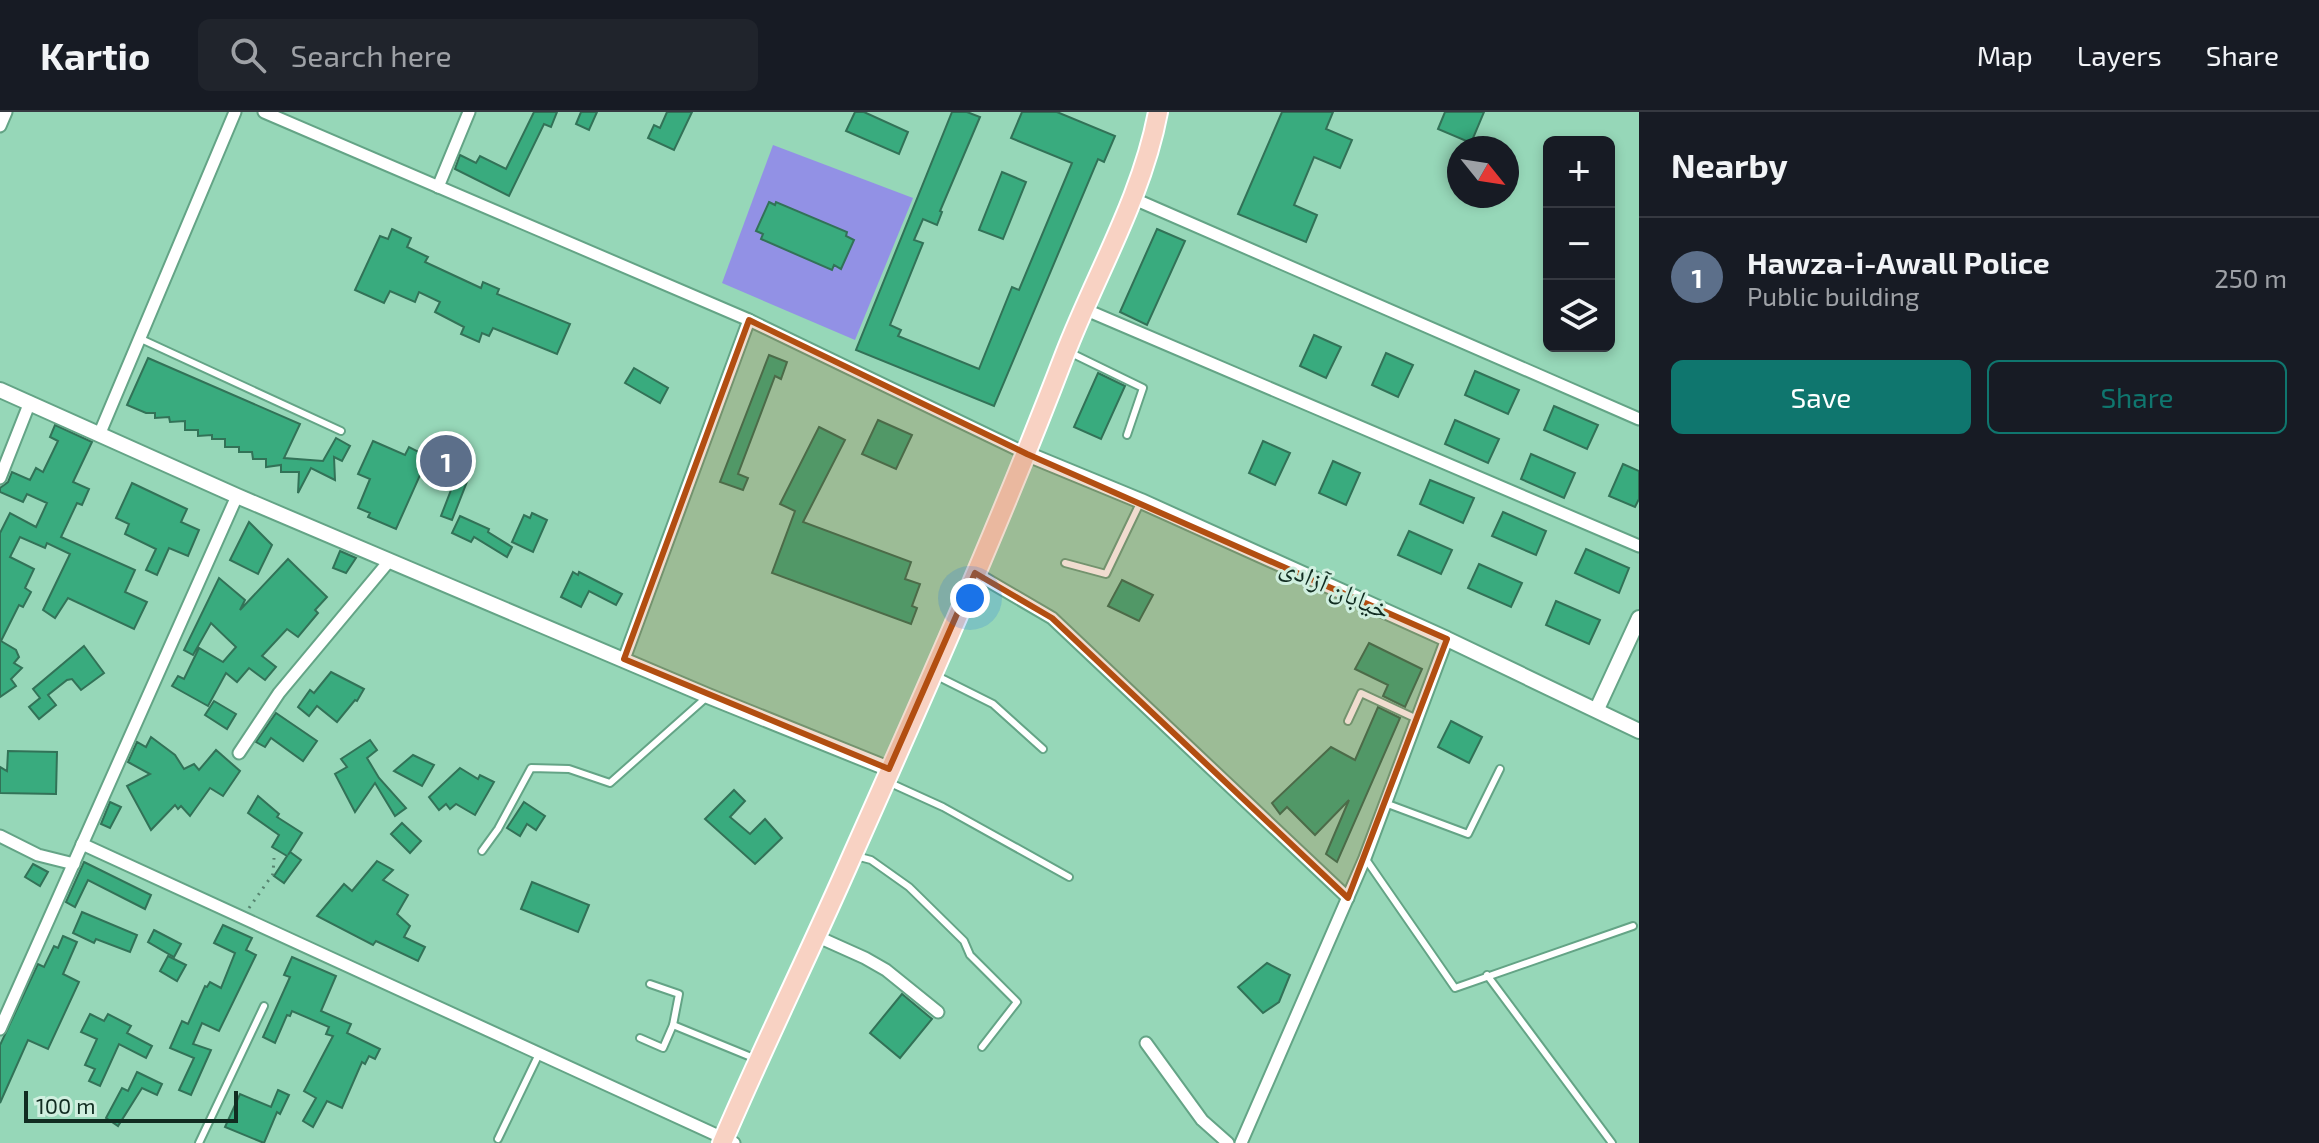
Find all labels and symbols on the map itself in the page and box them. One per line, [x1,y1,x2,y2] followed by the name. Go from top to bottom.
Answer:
[1447,136,1519,208] north arrow
[420,431,472,491] pin: 1
[1275,549,1395,626] street label: خیابان آزادی
[950,578,990,618] your location
[24,1087,238,1123] scale bar

